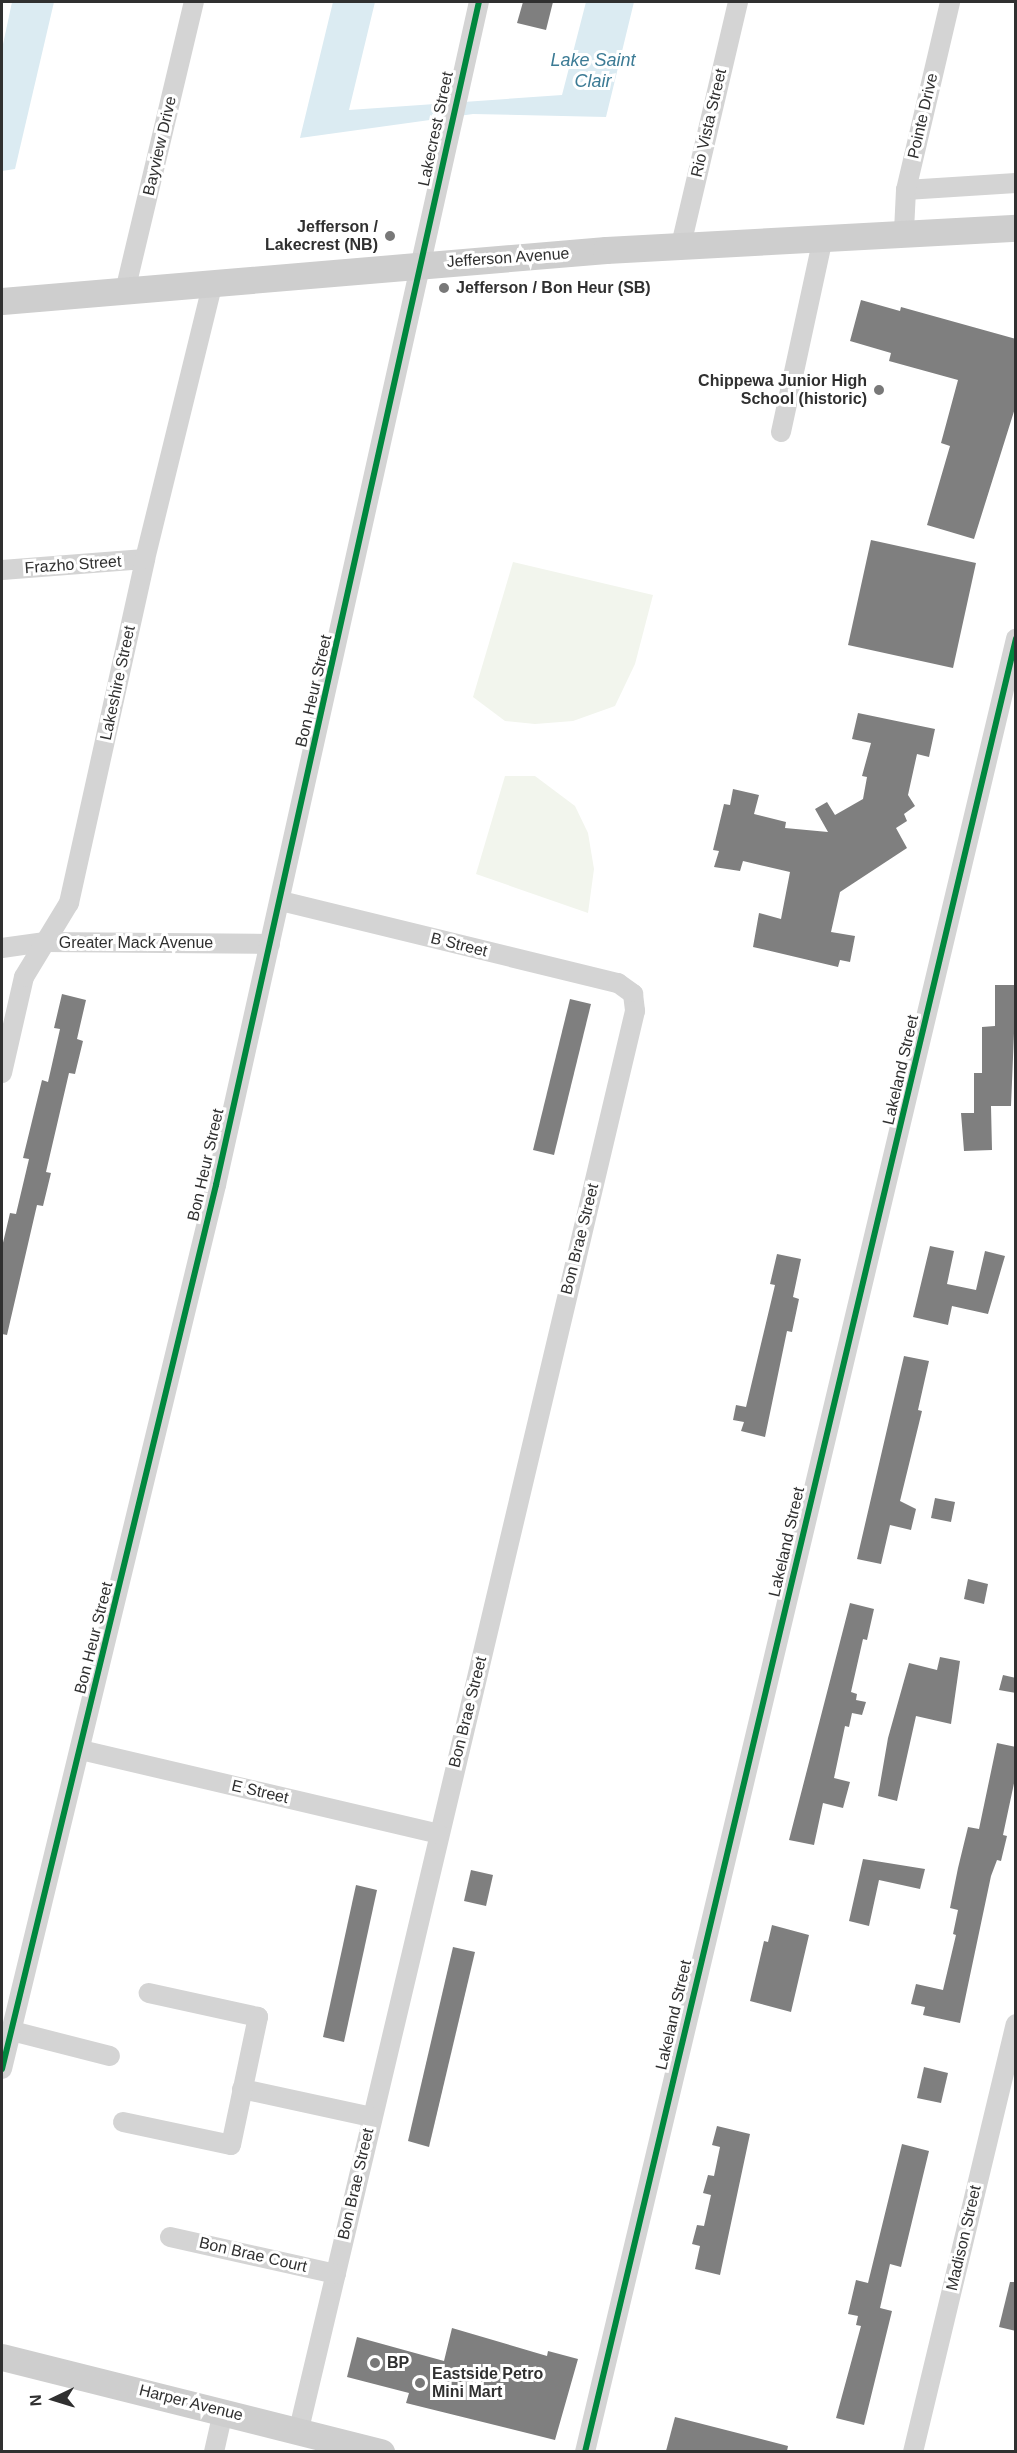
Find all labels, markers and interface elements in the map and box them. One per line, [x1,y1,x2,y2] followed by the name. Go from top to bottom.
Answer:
[550,50,636,92] water label: Lake Saint Clair
[687,67,731,179] street label: Rio Vista Street
[414,70,458,188] street label: Lakecrest Street
[904,71,942,161] street label: Pointe Drive
[139,94,181,198] street label: Bayview Drive
[265,217,378,255] place label: Jefferson / Lakecrest (NB)
[383,229,397,243] marker: Jefferson / Lakecrest (NB)
[446,244,570,272] street label: Jefferson Avenue
[456,278,651,298] place label: Jefferson / Bon Heur (SB)
[437,281,451,295] marker: Jefferson / Bon Heur (SB)
[698,371,867,409] place label: Chippewa Junior High School (historic)
[872,383,886,397] marker: Chippewa Junior High School (historic)
[24,552,122,578] street label: Frazho Street
[96,624,140,742] street label: Lakeshire Street
[292,633,336,749] street label: Bon Heur Street
[429,929,489,961] street label: B Street
[58,933,214,953] street label: Greater Mack Avenue
[879,1013,923,1127] street label: Lakeland Street
[184,1107,228,1223] street label: Bon Heur Street
[557,1181,603,1297] street label: Bon Brae Street
[765,1485,809,1599] street label: Lakeland Street
[71,1580,117,1696] street label: Bon Heur Street
[445,1654,491,1770] street label: Bon Brae Street
[230,1776,290,1808] street label: E Street
[652,1958,696,2072] street label: Lakeland Street
[334,2126,378,2242] street label: Bon Brae Street
[943,2183,985,2293] street label: Madison Street
[197,2233,309,2277] street label: Bon Brae Court
[387,2353,409,2373] place label: BP
[368,2356,382,2370] marker: BP
[432,2364,543,2402] place label: Eastside Petro Mini Mart
[24,2369,84,2429] north arrow
[413,2376,427,2390] marker: Eastside Petro Mini Mart
[137,2381,245,2425] street label: Harper Avenue
[27,2394,44,2407] text: N

